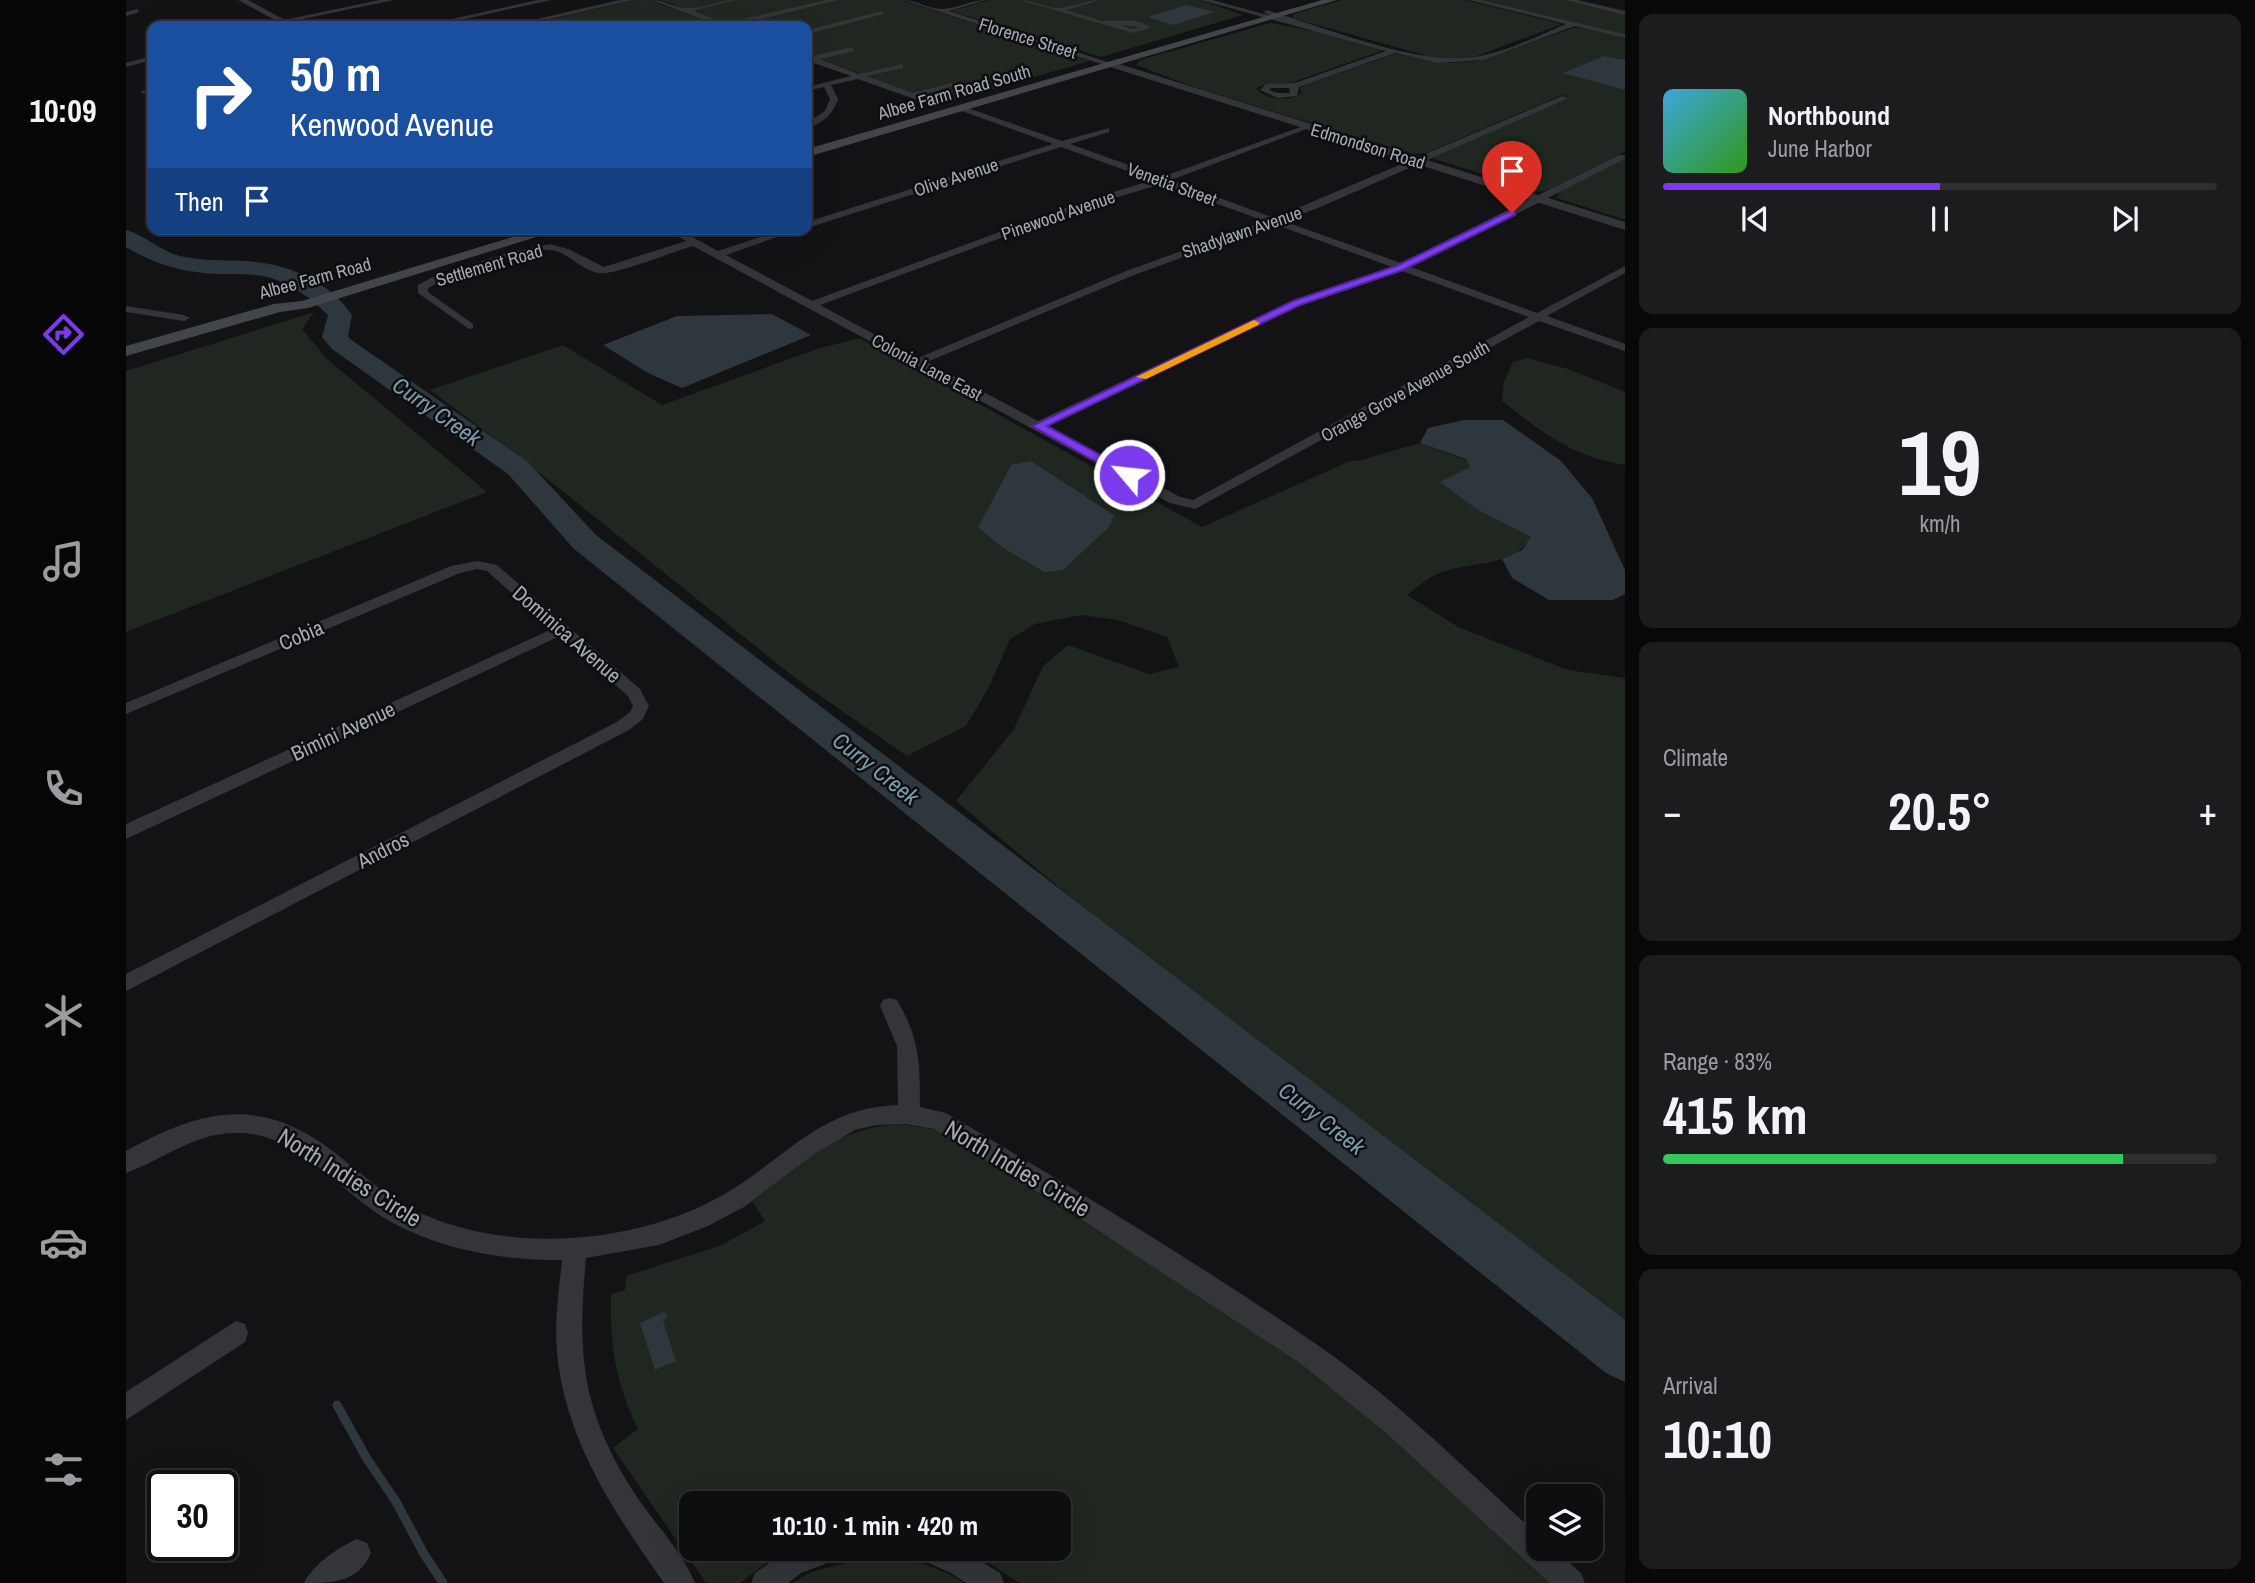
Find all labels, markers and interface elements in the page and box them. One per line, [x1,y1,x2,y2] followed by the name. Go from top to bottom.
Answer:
[976,11,1080,65] street label: Florence Street
[290,40,382,106] text: 50 m
[175,49,266,140] icon: right
[874,58,1033,126] street label: Albee Farm Road South
[29,89,97,132] text: 10:09
[1768,98,1890,133] text: Northbound
[290,103,494,146] text: Kenwood Avenue
[1308,117,1428,175] street label: Edmondson Road
[1768,133,1872,164] text: June Harbor
[1482,141,1542,213] pin
[910,152,1002,202] street label: Olive Avenue
[1493,152,1531,190] icon: arrive
[1124,156,1220,212] street label: Venetia Street
[238,182,276,220] icon: arrive
[175,184,224,219] text: Then
[998,184,1118,246] street label: Pinewood Avenue
[1179,200,1305,264] street label: Shadylawn Avenue
[1736,200,1774,238] icon: previous
[1921,200,1959,238] icon: pause
[2106,200,2144,238] icon: next
[433,238,545,292] street label: Settlement Road
[255,251,374,305] street label: Albee Farm Road
[39,310,88,359] icon: directions
[868,327,986,407] street label: Colonia Lane East
[1316,334,1494,448] street label: Orange Grove Avenue South
[386,369,489,454] water label: Curry Creek
[1899,401,1982,523] text: 19
[1092,438,1166,512] position arrow
[1920,508,1960,539] text: km/h
[39,537,88,586] icon: music
[506,579,628,689] street label: Dominica Avenue
[274,613,328,657] street label: Cobia
[286,694,400,768] street label: Bimini Avenue
[826,724,927,812] water label: Curry Creek
[1663,742,1728,773] text: Climate
[39,764,88,813] icon: phone
[1888,776,1992,846] text: 20.5°
[1663,786,1681,837] text: −
[2199,786,2217,837] text: +
[351,825,414,876] street label: Andros
[39,991,88,1040] icon: climate
[1663,1046,1772,1077] text: Range · 83%
[1272,1074,1373,1162] water label: Curry Creek
[1663,1080,1808,1150] text: 415 km
[939,1112,1097,1224] street label: North Indies Circle
[272,1120,428,1234] street label: North Indies Circle
[39,1218,88,1267] icon: car
[1663,1370,1718,1401] text: Arrival
[1663,1404,1772,1474] text: 10:10
[39,1445,88,1494] icon: filters
[147,1470,238,1561] speed limit sign: 30
[1526,1484,1603,1561] map controls
[1526,1484,1603,1561] button: layers
[772,1508,978,1543] text: 10:10 · 1 min · 420 m

